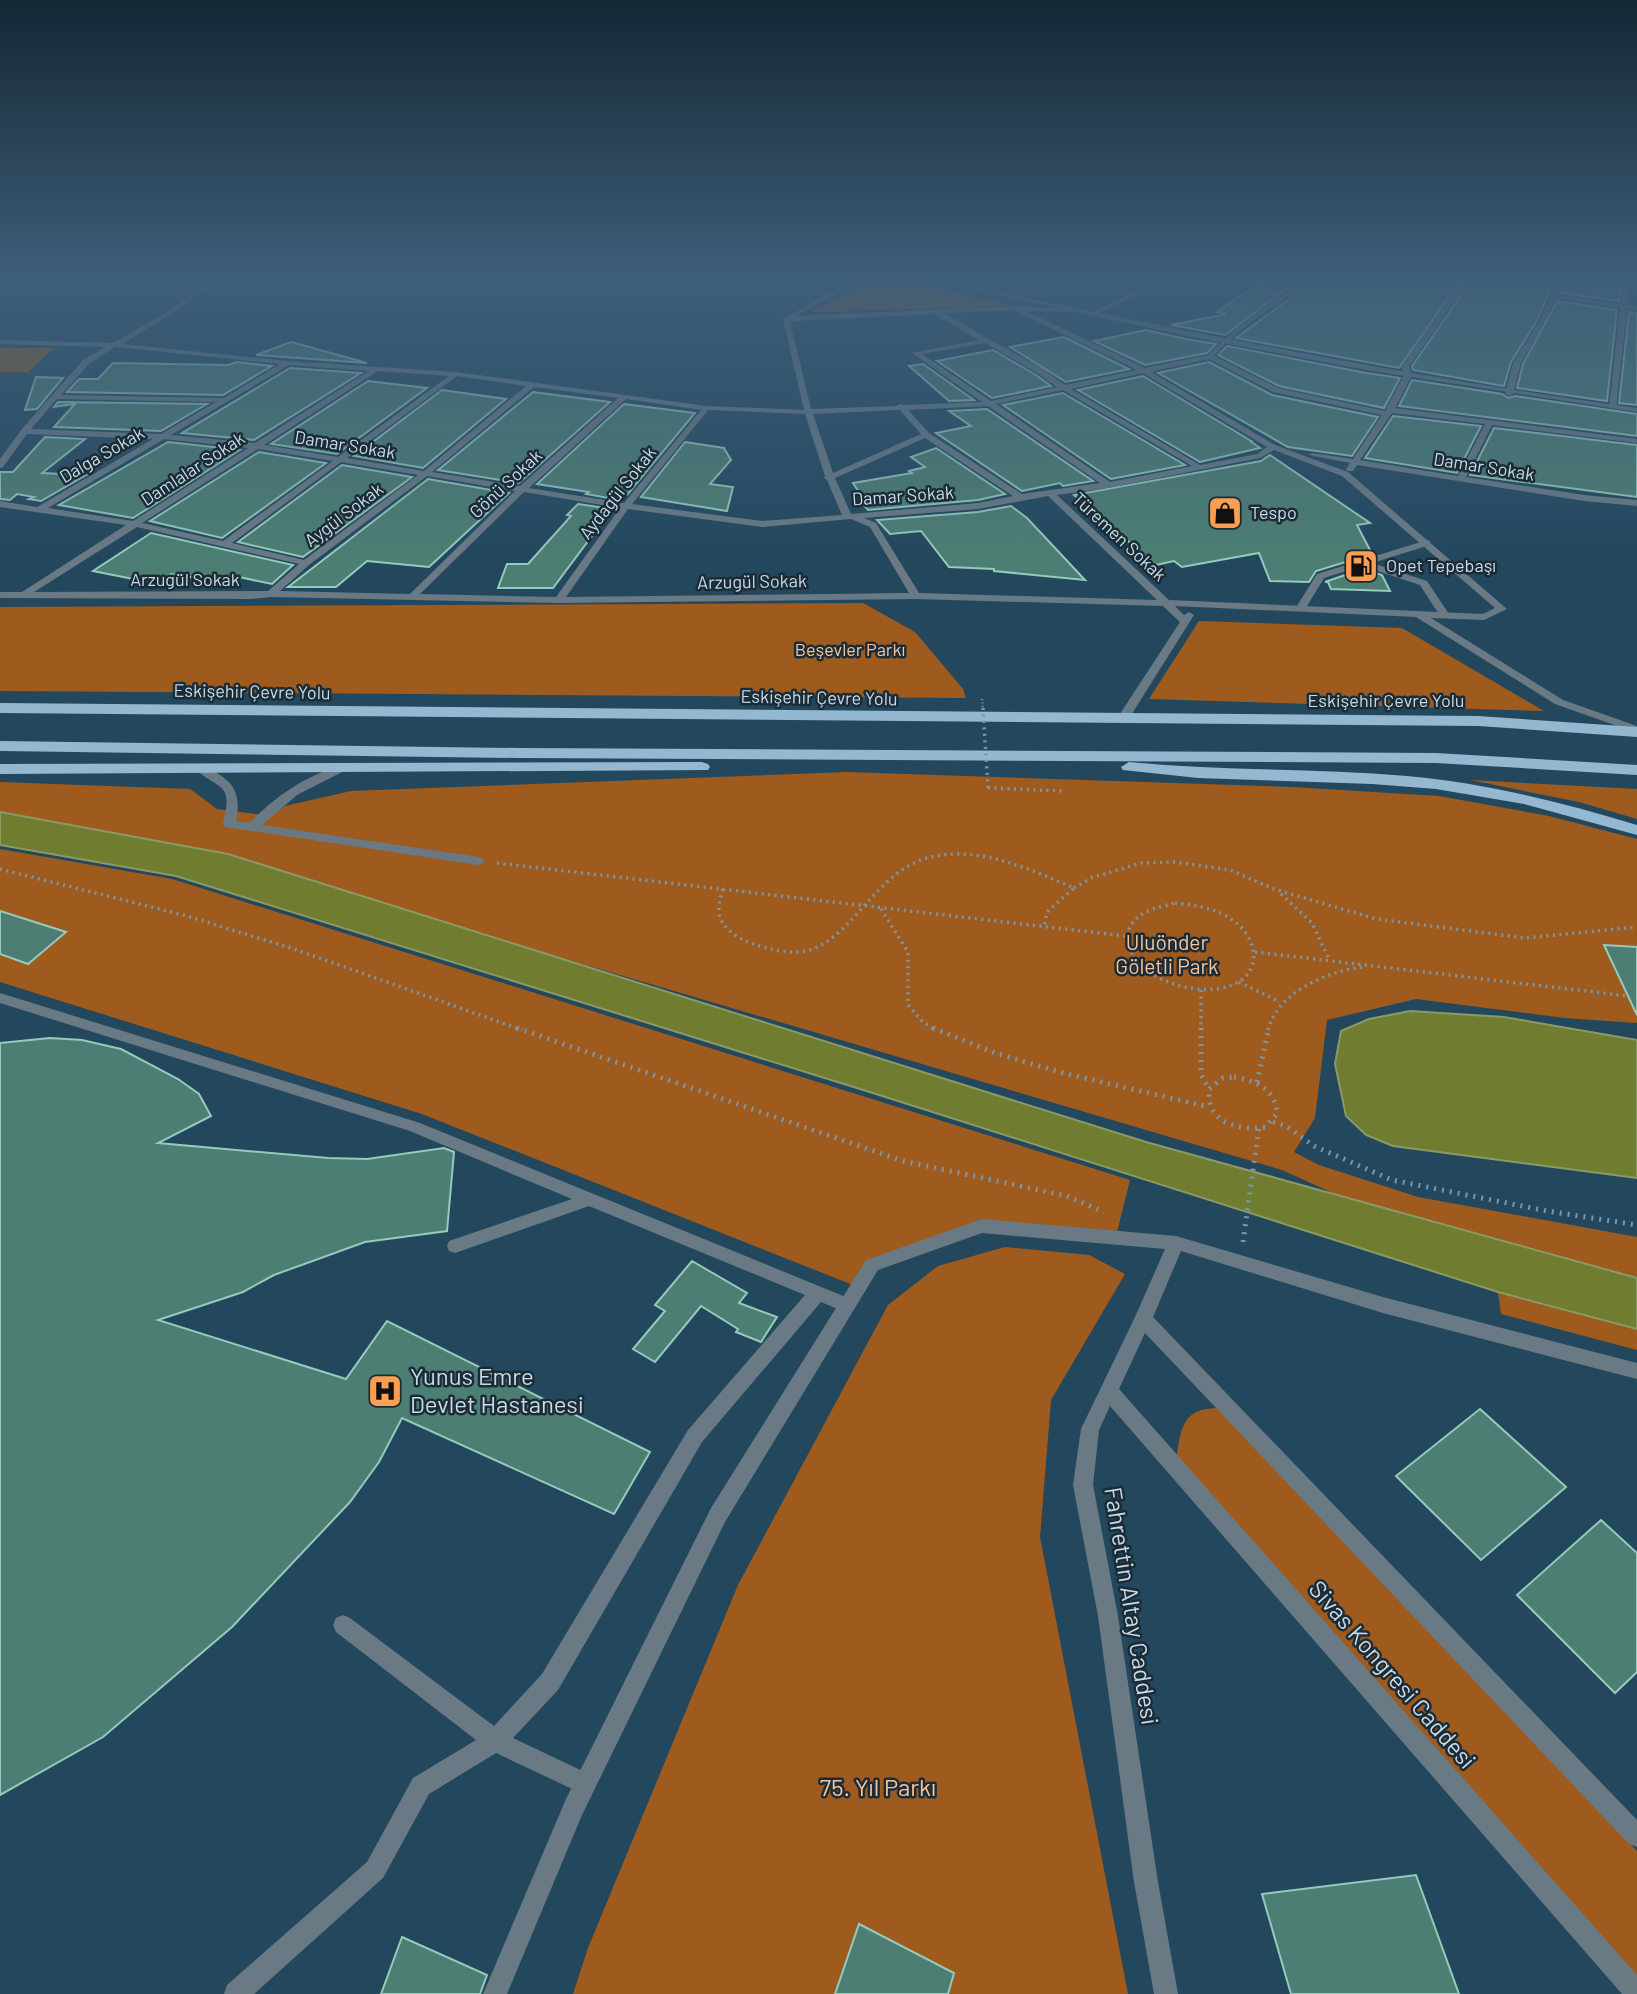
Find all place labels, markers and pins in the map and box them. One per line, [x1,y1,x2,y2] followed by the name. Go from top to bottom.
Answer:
[1206,494,1244,532] shop icon: Tespo
[1250,501,1297,523] place label: Tespo
[1342,547,1380,585] fuel station icon: Opet Tepebaşı
[1386,554,1496,576] place label: Opet Tepebaşı
[410,1361,584,1418] place label: Yunus Emre Devlet Hastanesi
[366,1372,404,1410] hospital icon: Yunus Emre Devlet Hastanesi

